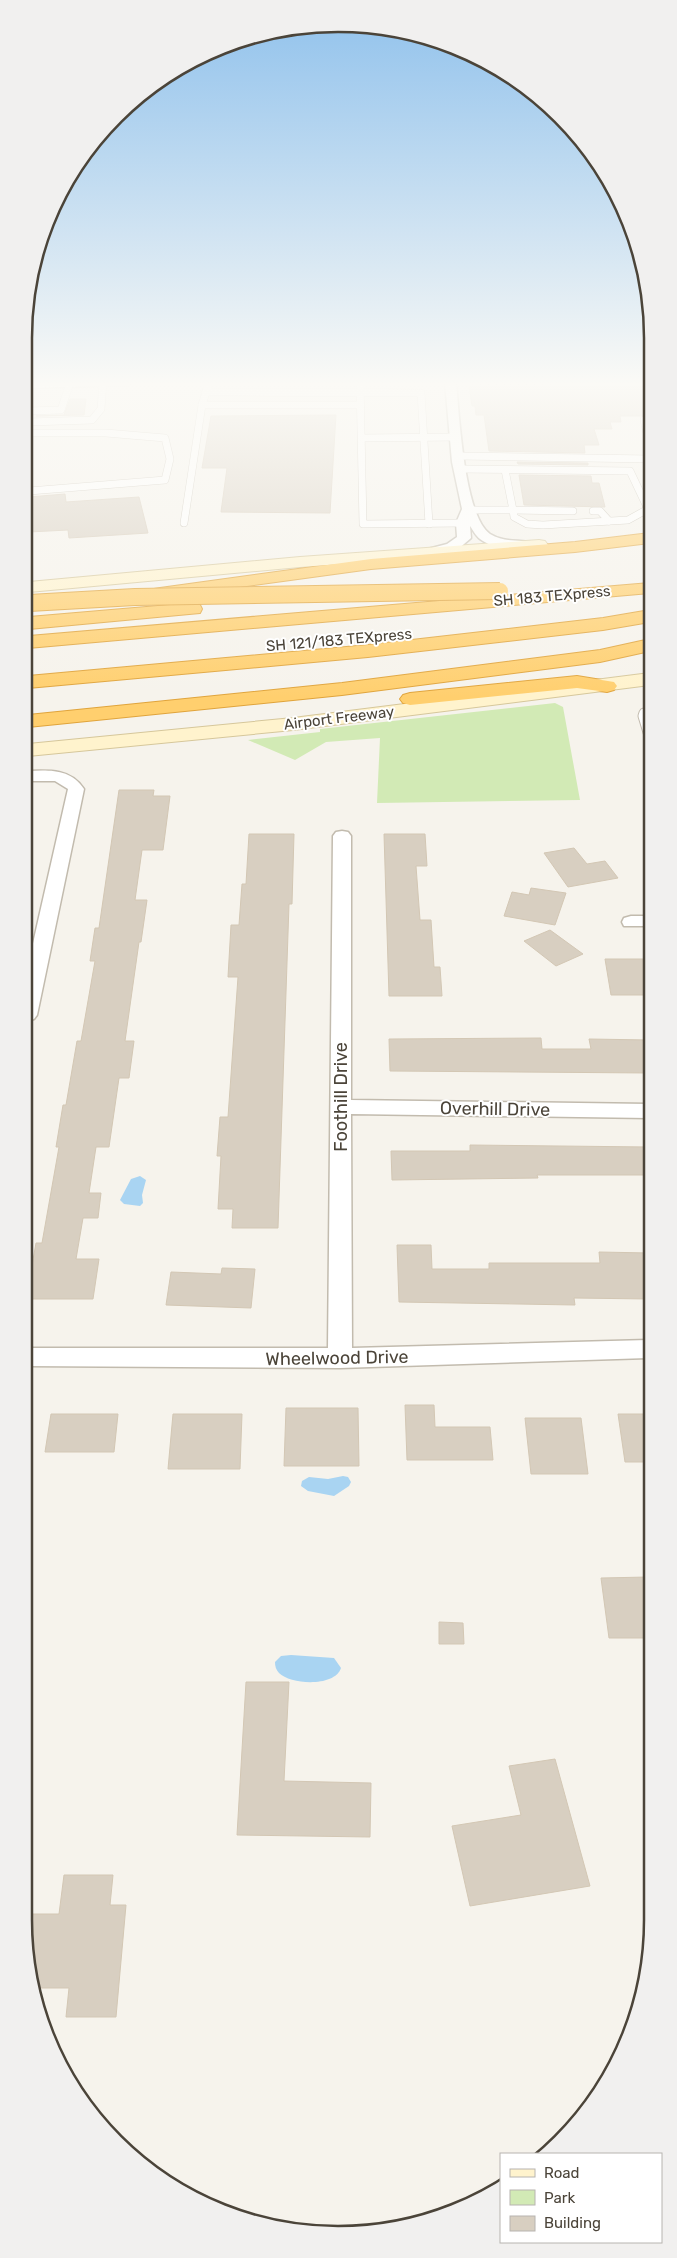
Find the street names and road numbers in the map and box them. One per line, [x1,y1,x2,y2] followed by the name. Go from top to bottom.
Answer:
[493,582,612,610] street label: SH 183 TEXpress
[265,625,413,655] street label: SH 121/183 TEXpress
[283,702,395,734] street label: Airport Freeway
[330,1042,352,1152] street label: Foothill Drive
[440,1097,550,1121] street label: Overhill Drive
[265,1346,409,1370] street label: Wheelwood Drive

